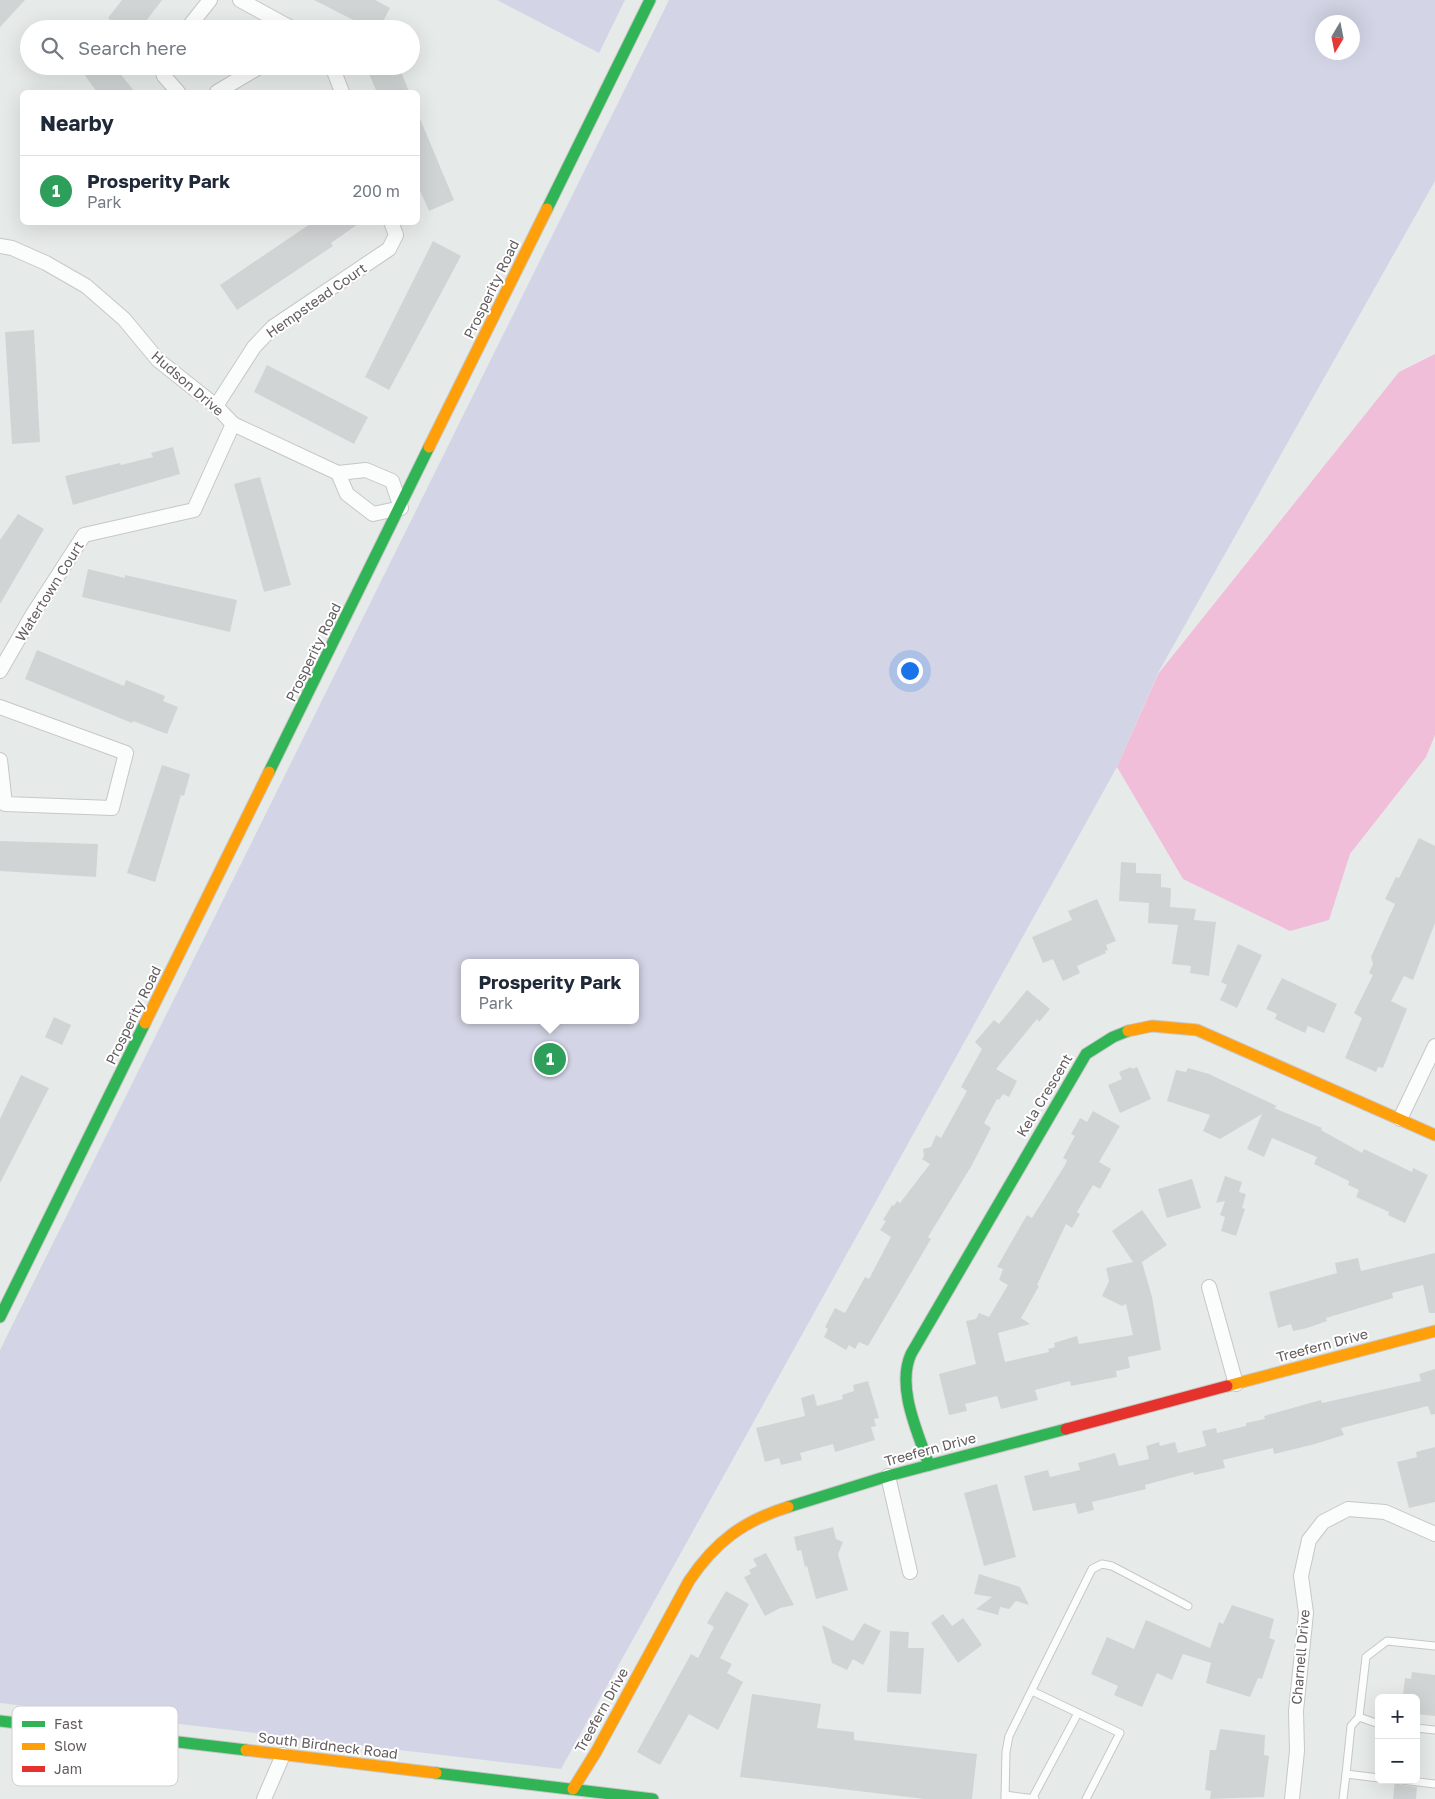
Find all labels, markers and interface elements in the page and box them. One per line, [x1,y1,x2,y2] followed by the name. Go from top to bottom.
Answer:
[1315,15,1360,60] north arrow
[20,20,420,75] search box
[38,34,66,62] icon: search
[78,36,187,59] text: Search here
[40,110,114,136] text: Nearby
[87,169,230,192] text: Prosperity Park
[52,181,60,201] text: 1
[353,181,400,201] text: 200 m
[87,192,122,212] text: Park
[460,237,522,341] street label: Prosperity Road
[263,259,369,341] street label: Hempstead Court
[148,347,228,419] street label: Hudson Drive
[11,538,87,644] street label: Watertown Court
[282,600,344,704] street label: Prosperity Road
[897,658,923,684] your location
[461,959,639,1024] popup
[102,963,164,1067] street label: Prosperity Road
[478,970,622,993] text: Prosperity Park
[478,993,513,1013] text: Park
[534,1040,566,1078] pin: 1
[1013,1051,1075,1139] street label: Kela Crescent
[1274,1325,1370,1365] street label: Treefern Drive
[882,1429,978,1469] street label: Treefern Drive
[1287,1609,1313,1705] street label: Charnell Drive
[571,1665,631,1755] street label: Treefern Drive
[1375,1694,1420,1784] map controls
[1375,1694,1420,1739] button: +
[12,1706,178,1786] legend
[54,1715,83,1732] text: Fast
[257,1728,399,1762] street label: South Birdneck Road
[54,1737,87,1754] text: Slow
[1375,1739,1420,1784] button: −
[54,1760,82,1777] text: Jam

